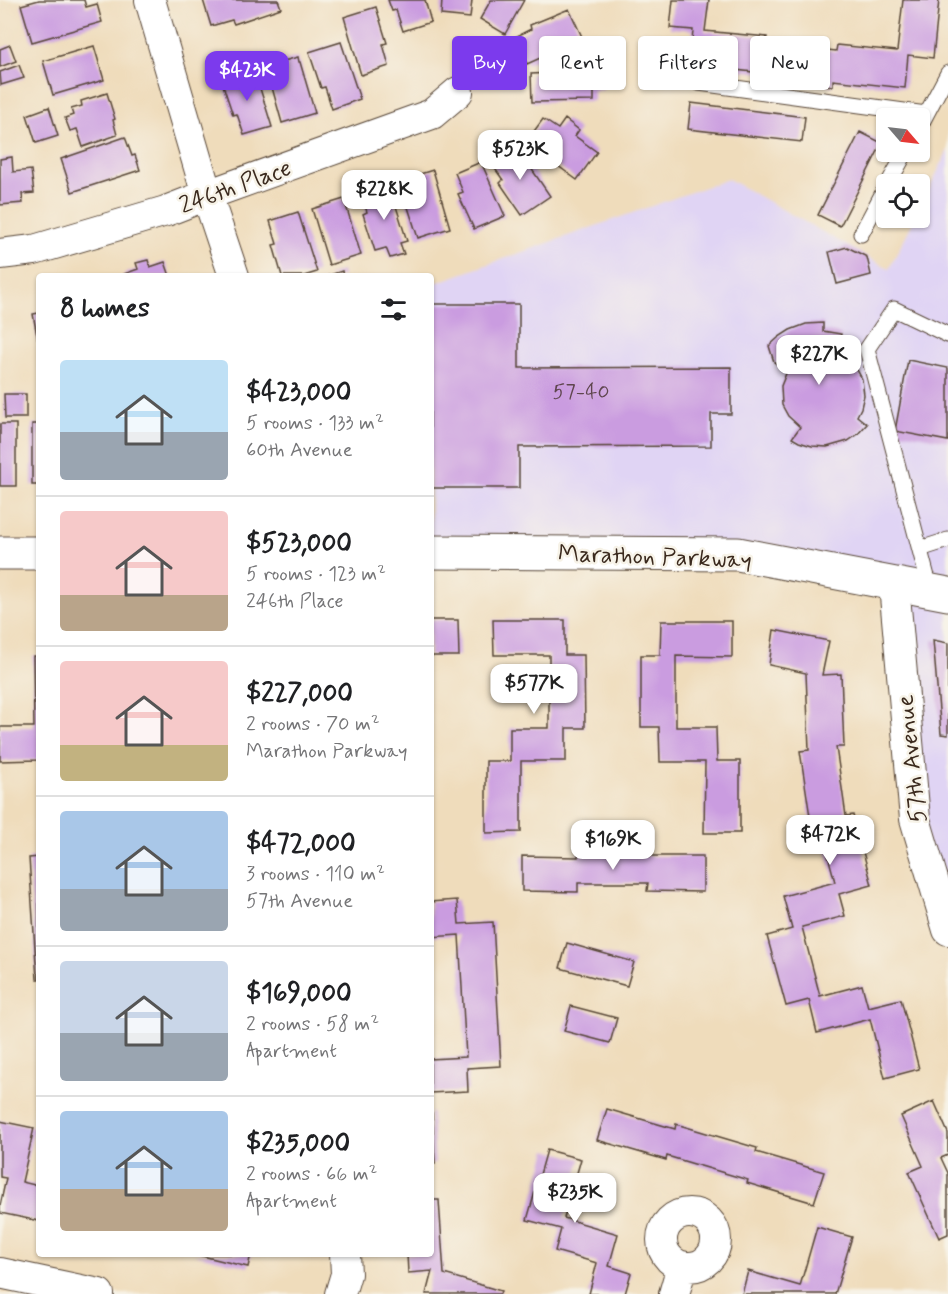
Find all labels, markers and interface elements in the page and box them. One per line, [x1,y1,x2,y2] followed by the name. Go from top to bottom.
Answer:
[452,36,527,90] chip: Buy
[539,36,626,90] chip: Rent
[638,36,738,90] chip: Filters
[750,36,830,90] chip: New
[205,51,289,102] pin: $423K
[219,57,275,84] text: $423K
[876,108,930,162] north arrow
[876,108,930,228] map controls
[478,130,562,181] pin: $523K
[492,136,548,163] text: $523K
[175,153,296,222] street label: 246th Place
[342,170,426,221] pin: $228K
[876,174,930,228] button: locate
[355,176,413,203] text: $228K
[60,292,150,326] text: 8 homes
[377,293,410,326] icon: filters
[777,335,861,386] pin: $227K
[790,341,848,368] text: $227K
[246,376,351,410] text: $423,000
[553,378,609,406] house number: 57-40
[108,384,180,456] icon: home
[246,410,384,437] text: 5 rooms · 133 m²
[246,437,353,464] text: 60th Avenue
[246,527,352,561] text: $523,000
[108,535,180,607] icon: home
[558,539,752,576] street label: Marathon Parkway
[246,561,386,588] text: 5 rooms · 123 m²
[246,588,344,615] text: 246th Place
[492,664,576,715] pin: $577K
[504,670,564,697] text: $577K
[246,677,353,711] text: $227,000
[108,685,180,757] icon: home
[890,693,935,824] street label: 57th Avenue
[246,711,380,738] text: 2 rooms · 70 m²
[246,738,408,765] text: Marathon Parkway
[788,815,872,866] pin: $472K
[571,820,655,871] pin: $169K
[800,821,860,848] text: $472K
[585,826,641,853] text: $169K
[246,827,356,861] text: $472,000
[108,835,180,907] icon: home
[246,861,385,888] text: 3 rooms · 110 m²
[246,888,353,915] text: 57th Avenue
[246,977,352,1011] text: $169,000
[108,985,180,1057] icon: home
[246,1011,379,1038] text: 2 rooms · 58 m²
[246,1038,337,1065] text: Apartment
[246,1127,350,1161] text: $235,000
[108,1135,180,1207] icon: home
[246,1161,377,1188] text: 2 rooms · 66 m²
[533,1173,617,1224] pin: $235K
[547,1179,603,1206] text: $235K
[246,1188,337,1215] text: Apartment

